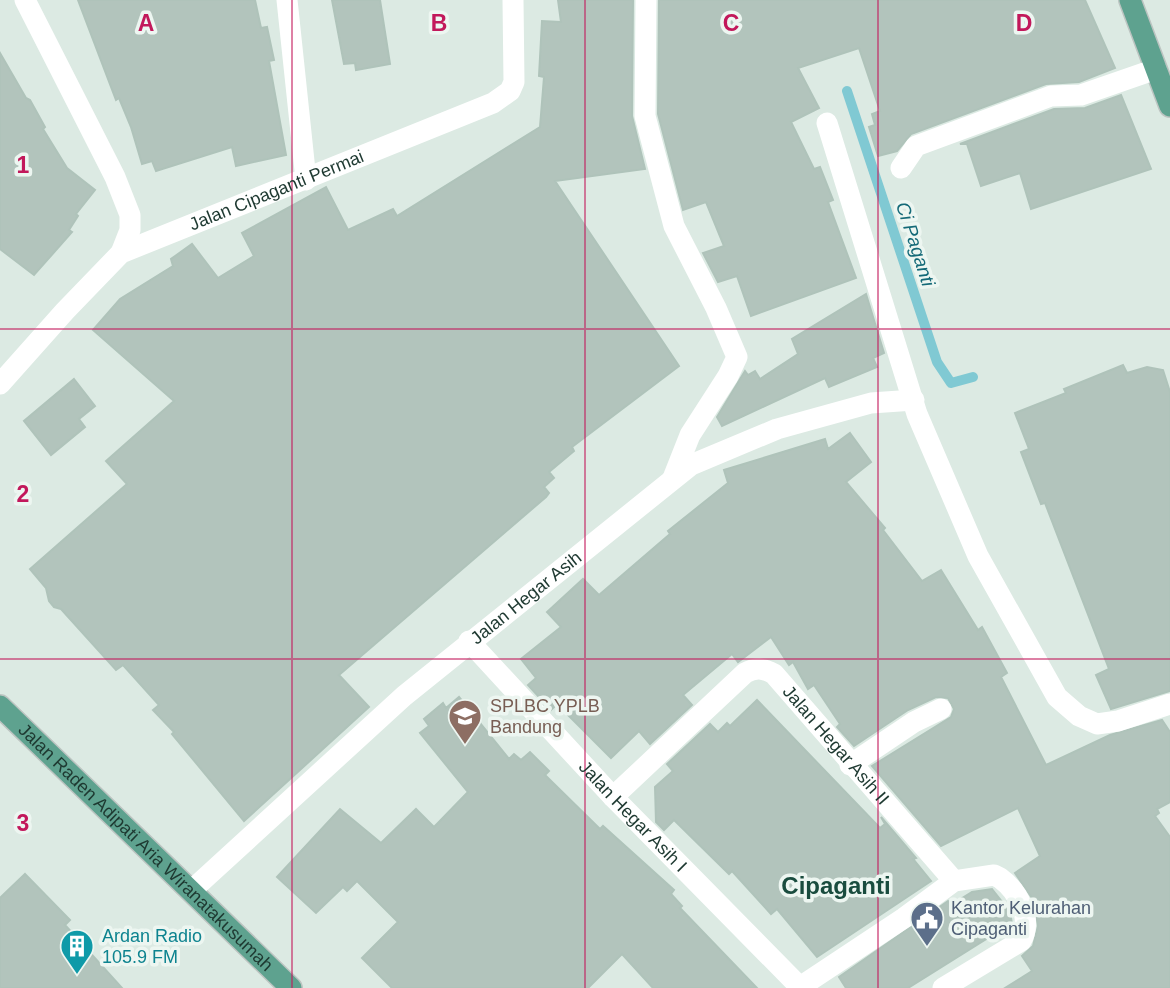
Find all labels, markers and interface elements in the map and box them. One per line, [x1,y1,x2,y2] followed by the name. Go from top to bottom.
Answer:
[138,10,154,36] text: A
[431,10,447,36] text: B
[723,10,739,36] text: C
[1016,10,1032,36] text: D
[186,146,367,234] street label: Jalan Cipaganti Permai
[17,152,30,178] text: 1
[892,199,939,290] water label: Ci Paganti
[17,481,29,507] text: 2
[467,547,585,648] street label: Jalan Hegar Asih
[779,682,893,809] street label: Jalan Hegar Asih II
[490,696,600,737] place label: SPLBC YPLB Bandung
[446,697,484,746] school or university icon: SPLBC YPLB Bandung
[14,720,277,975] street label: Jalan Raden Adipati Aria Wiranatakusumah
[575,757,691,876] street label: Jalan Hegar Asih I
[17,810,29,836] text: 3
[781,872,891,899] district label: Cipaganti
[951,898,1091,939] place label: Kantor Kelurahan Cipaganti
[908,899,946,948] public building icon: Kantor Kelurahan Cipaganti
[102,926,202,967] place label: Ardan Radio 105.9 FM
[58,927,96,976] building icon: Ardan Radio 105.9 FM

